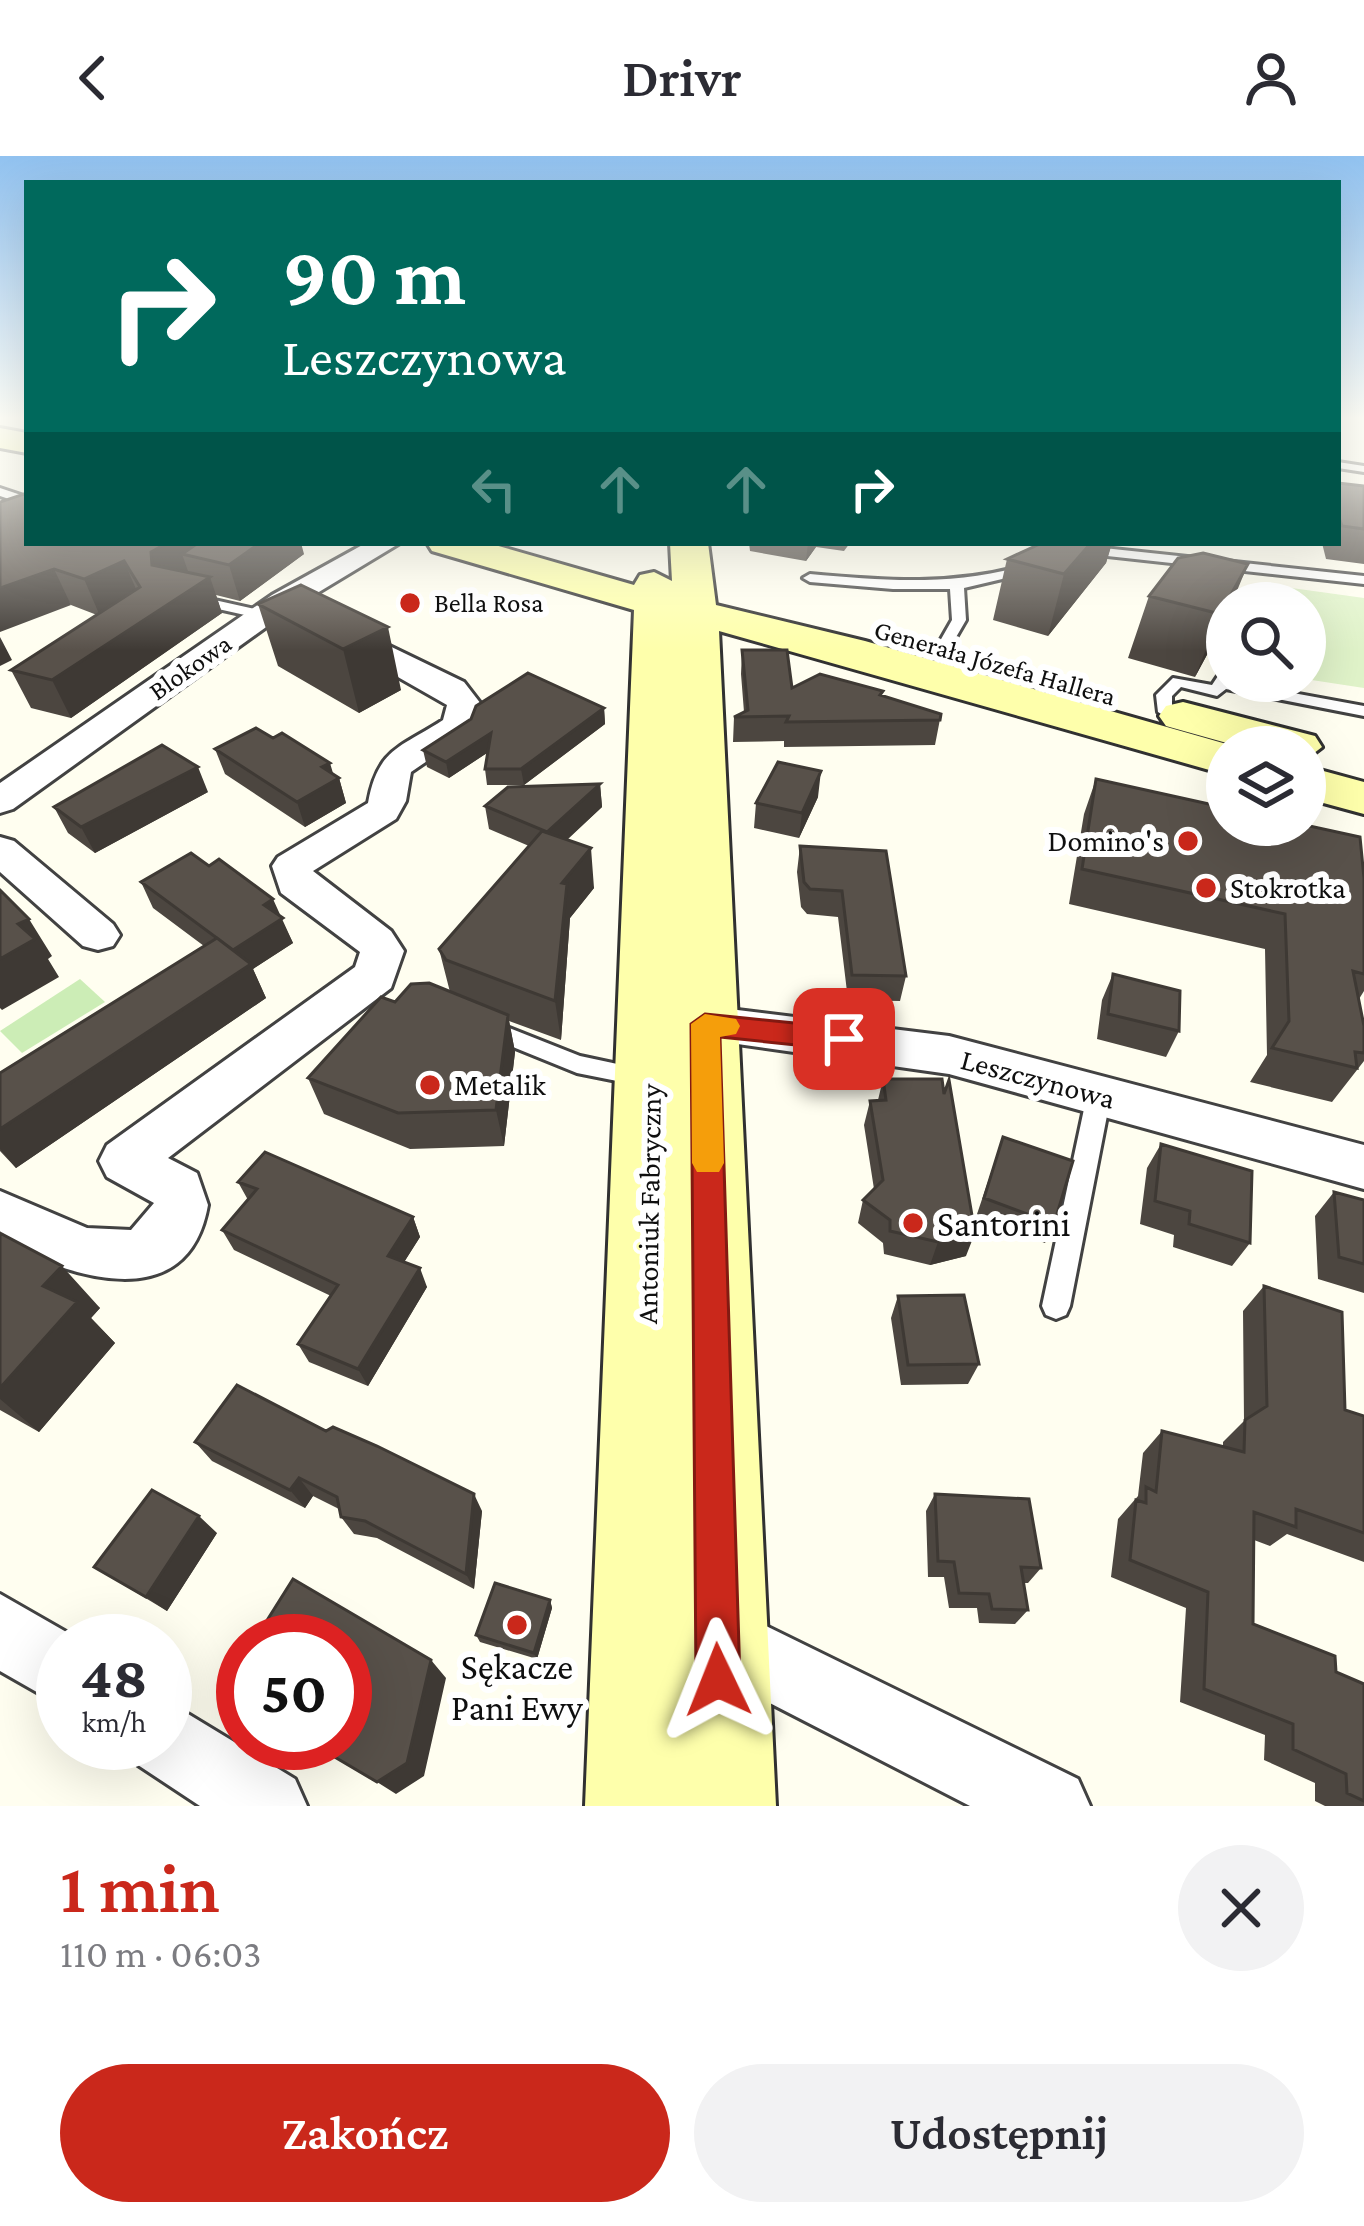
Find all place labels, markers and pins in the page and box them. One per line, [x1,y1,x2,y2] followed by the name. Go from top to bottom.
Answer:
[434,588,544,618] place label: Bella Rosa
[397,590,423,616] marker: Bella Rosa
[1048,824,1164,857] place label: Domino's
[1175,828,1201,854] marker: Domino's
[1230,871,1346,904] place label: Stokrotka
[1193,875,1219,901] marker: Stokrotka
[793,988,895,1090] pin
[454,1068,546,1101] place label: Metalik
[417,1072,443,1098] marker: Metalik
[937,1204,1070,1244] place label: Santorini
[900,1210,926,1236] marker: Santorini
[504,1612,530,1638] marker: Sękacze Pani Ewy
[451,1647,583,1728] place label: Sękacze Pani Ewy

